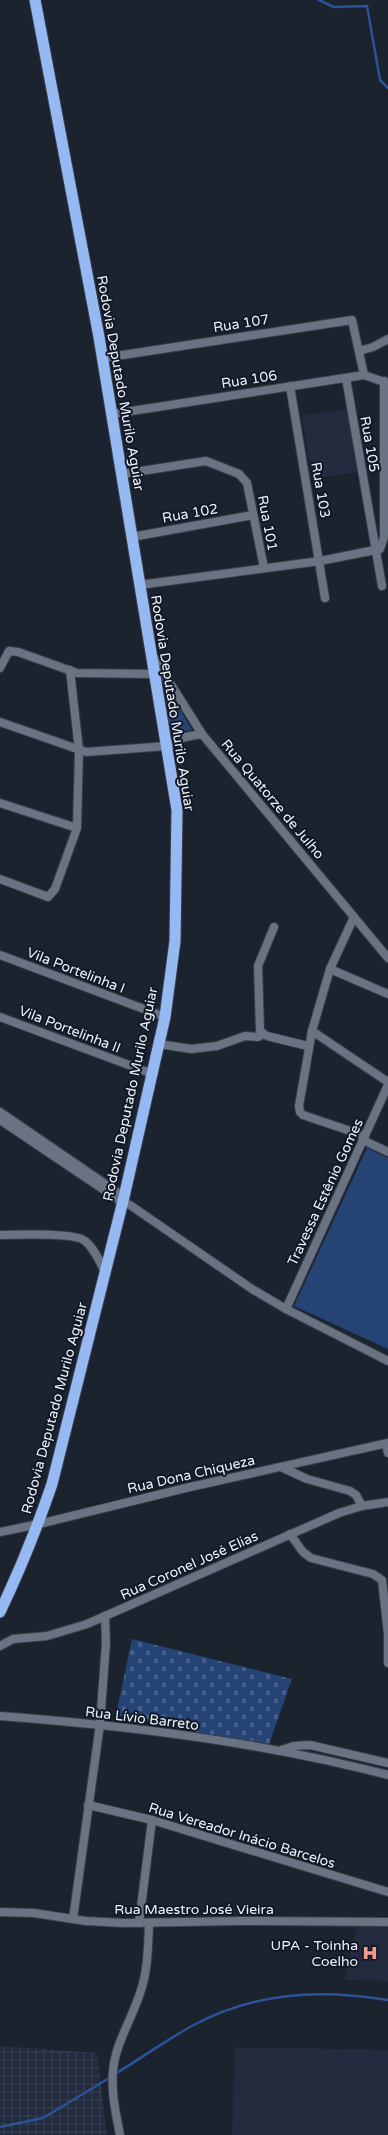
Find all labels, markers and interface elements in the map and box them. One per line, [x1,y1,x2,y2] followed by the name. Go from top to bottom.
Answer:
[93,274,148,493] street label: Rodovia Deputado Murilo Aguiar
[212,311,270,336] street label: Rua 107
[220,367,278,392] street label: Rua 106
[356,415,383,473] street label: Rua 105
[307,461,334,519] street label: Rua 103
[254,494,281,552] street label: Rua 101
[161,500,219,527] street label: Rua 102
[147,594,198,813] street label: Rodovia Deputado Murilo Aguiar
[218,736,328,863] street label: Rua Quatorze de Julho
[24,944,127,997] street label: Vila Portelinha I
[99,985,162,1203] street label: Rodovia Deputado Murilo Aguiar
[16,1002,123,1057] street label: Vila Portelinha II
[284,1116,367,1269] street label: Travessa Estênio Gomes
[18,1300,91,1516] street label: Rodovia Deputado Murilo Aguiar
[126,1452,257,1497] street label: Rua Dona Chiqueza
[118,1527,261,1604] street label: Rua Coronel José Elias
[84,1703,200,1734] street label: Rua Lívio Barreto
[146,1799,337,1872] street label: Rua Vereador Inácio Barcelos
[114,1901,274,1918] street label: Rua Maestro José Vieira
[271,1937,358,1970] place label: UPA - Toinha Coelho
[361,1944,379,1962] hospital icon: UPA - Toinha Coelho

